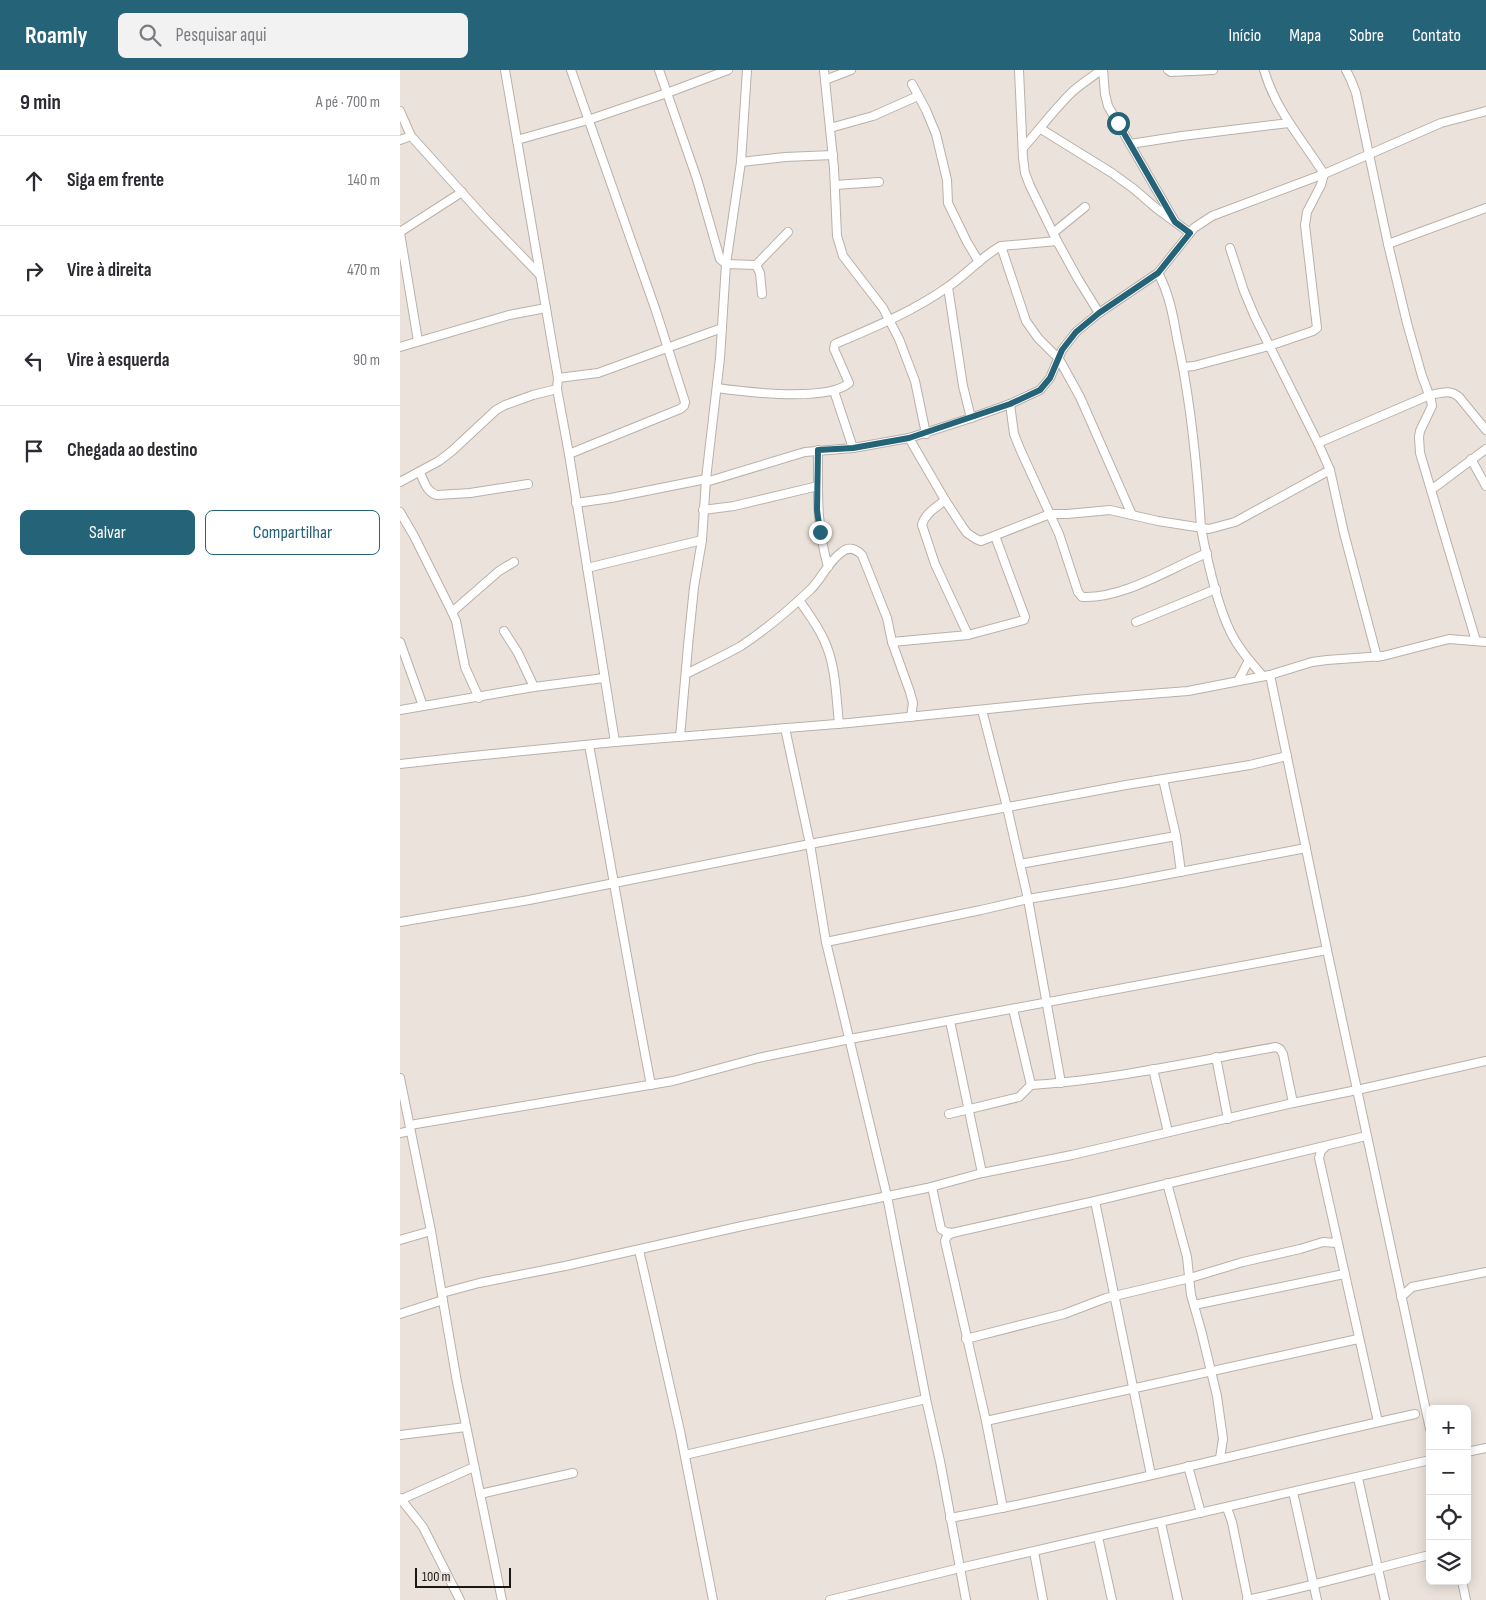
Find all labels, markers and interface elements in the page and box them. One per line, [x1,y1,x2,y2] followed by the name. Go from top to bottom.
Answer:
[118,13,468,58] search box
[25,21,88,50] text: Roamly
[136,21,164,49] icon: search
[176,24,267,47] text: Pesquisar aqui
[1229,25,1261,46] text: Início
[1289,25,1321,46] text: Mapa
[1349,25,1384,46] text: Sobre
[1412,25,1461,46] text: Contato
[20,90,61,115] text: 9 min
[316,93,380,112] text: A pé · 700 m
[1107,112,1130,135] route start
[20,167,48,195] icon: ahead
[67,169,164,192] text: Siga em frente
[348,171,380,190] text: 140 m
[20,257,48,285] icon: right
[67,259,151,282] text: Vire à direita
[347,261,380,280] text: 470 m
[20,347,48,375] icon: left
[67,349,169,372] text: Vire à esquerda
[353,351,380,370] text: 90 m
[20,437,48,465] icon: arrive
[67,439,197,462] text: Chegada ao destino
[20,510,195,555] button: Salvar
[205,510,380,555] button: Compartilhar
[809,521,832,544] route end
[1426,1405,1471,1585] map controls
[1426,1405,1471,1450] button: +
[1426,1450,1471,1495] button: −
[1426,1495,1471,1540] button: locate
[1426,1540,1471,1585] button: layers
[415,1565,511,1588] scale bar
[422,1568,451,1585] text: 100 m

